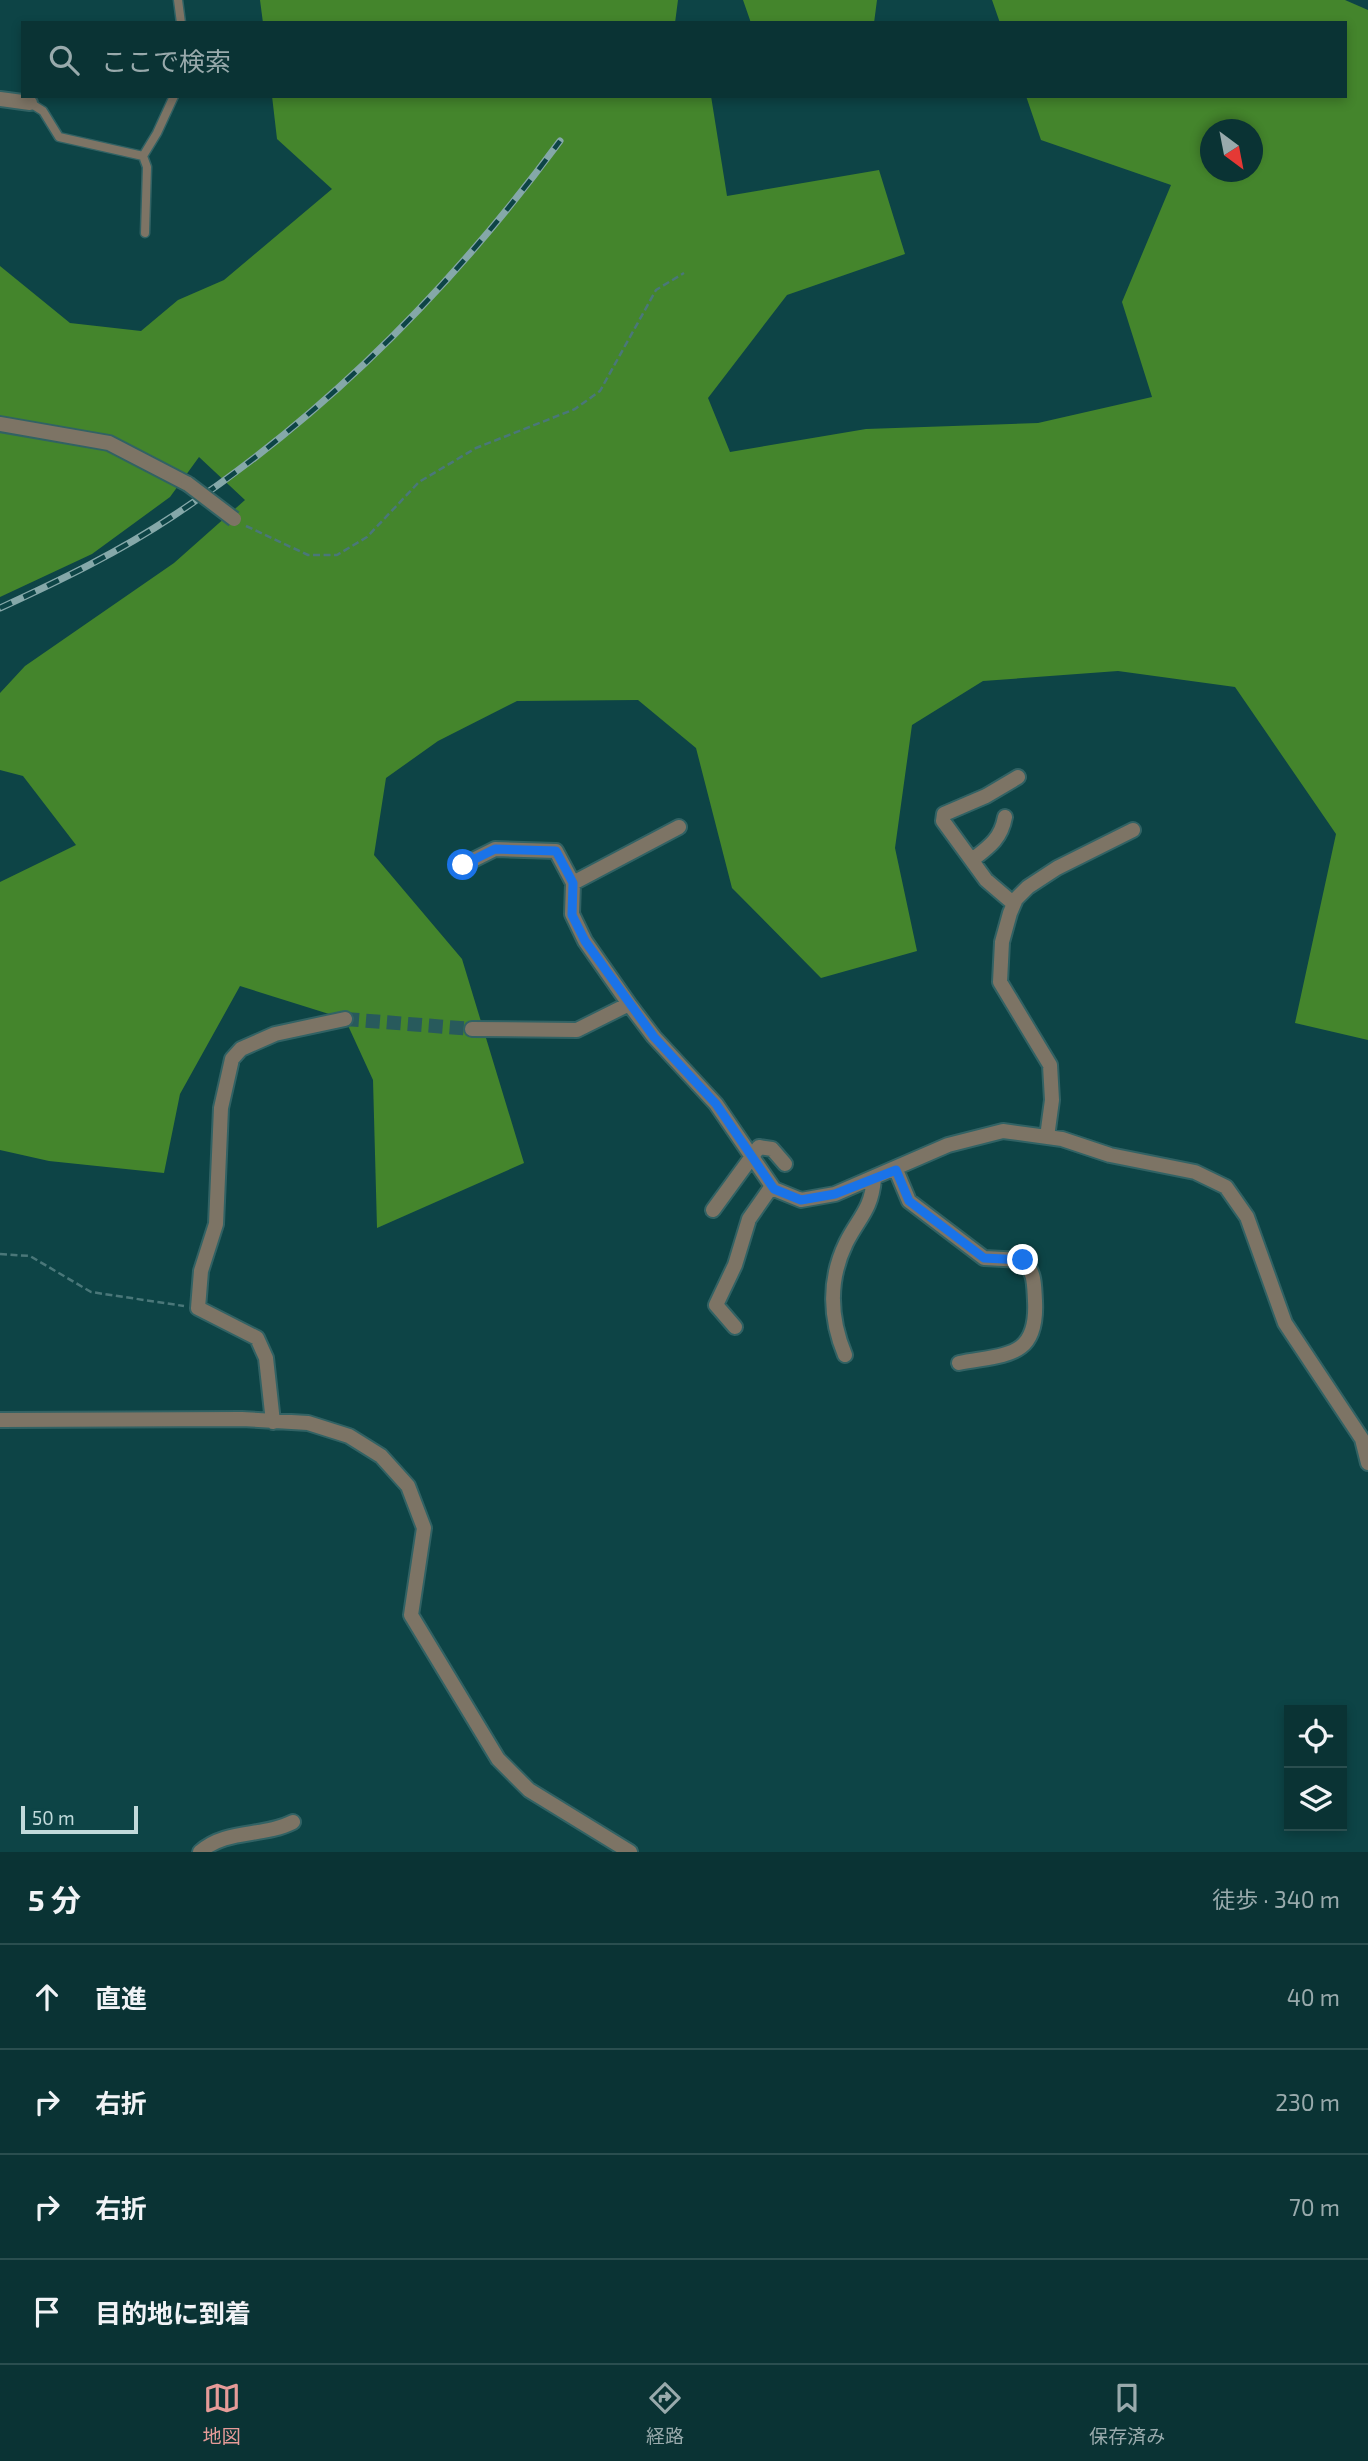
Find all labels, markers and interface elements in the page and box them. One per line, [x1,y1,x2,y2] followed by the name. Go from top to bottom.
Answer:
[21,21,1347,98] search box
[45,41,83,79] icon: search
[101,45,231,76] text: ここで検索
[1200,119,1263,182] north arrow
[447,849,478,880] route start
[1007,1244,1038,1275] route end
[1284,1705,1347,1831] map controls
[1284,1705,1347,1768] button: locate
[1284,1768,1347,1831] button: layers
[21,1803,138,1835] scale bar
[32,1806,75,1829] text: 50 m
[28,1881,81,1917] text: 5 分
[1212,1885,1340,1913] text: 徒歩 · 340 m
[28,1978,66,2016] icon: ahead
[95,1982,147,2013] text: 直進
[1287,1983,1340,2011] text: 40 m
[28,2083,66,2121] icon: right
[95,2087,147,2118] text: 右折
[1275,2088,1340,2116] text: 230 m
[28,2188,66,2226] icon: right
[95,2192,147,2223] text: 右折
[1289,2193,1340,2221] text: 70 m
[28,2293,66,2331] icon: arrive
[95,2297,251,2328] text: 目的地に到着
[203,2379,241,2448] tab: 地図
[646,2379,684,2448] tab: 経路
[1089,2379,1165,2448] tab: 保存済み

